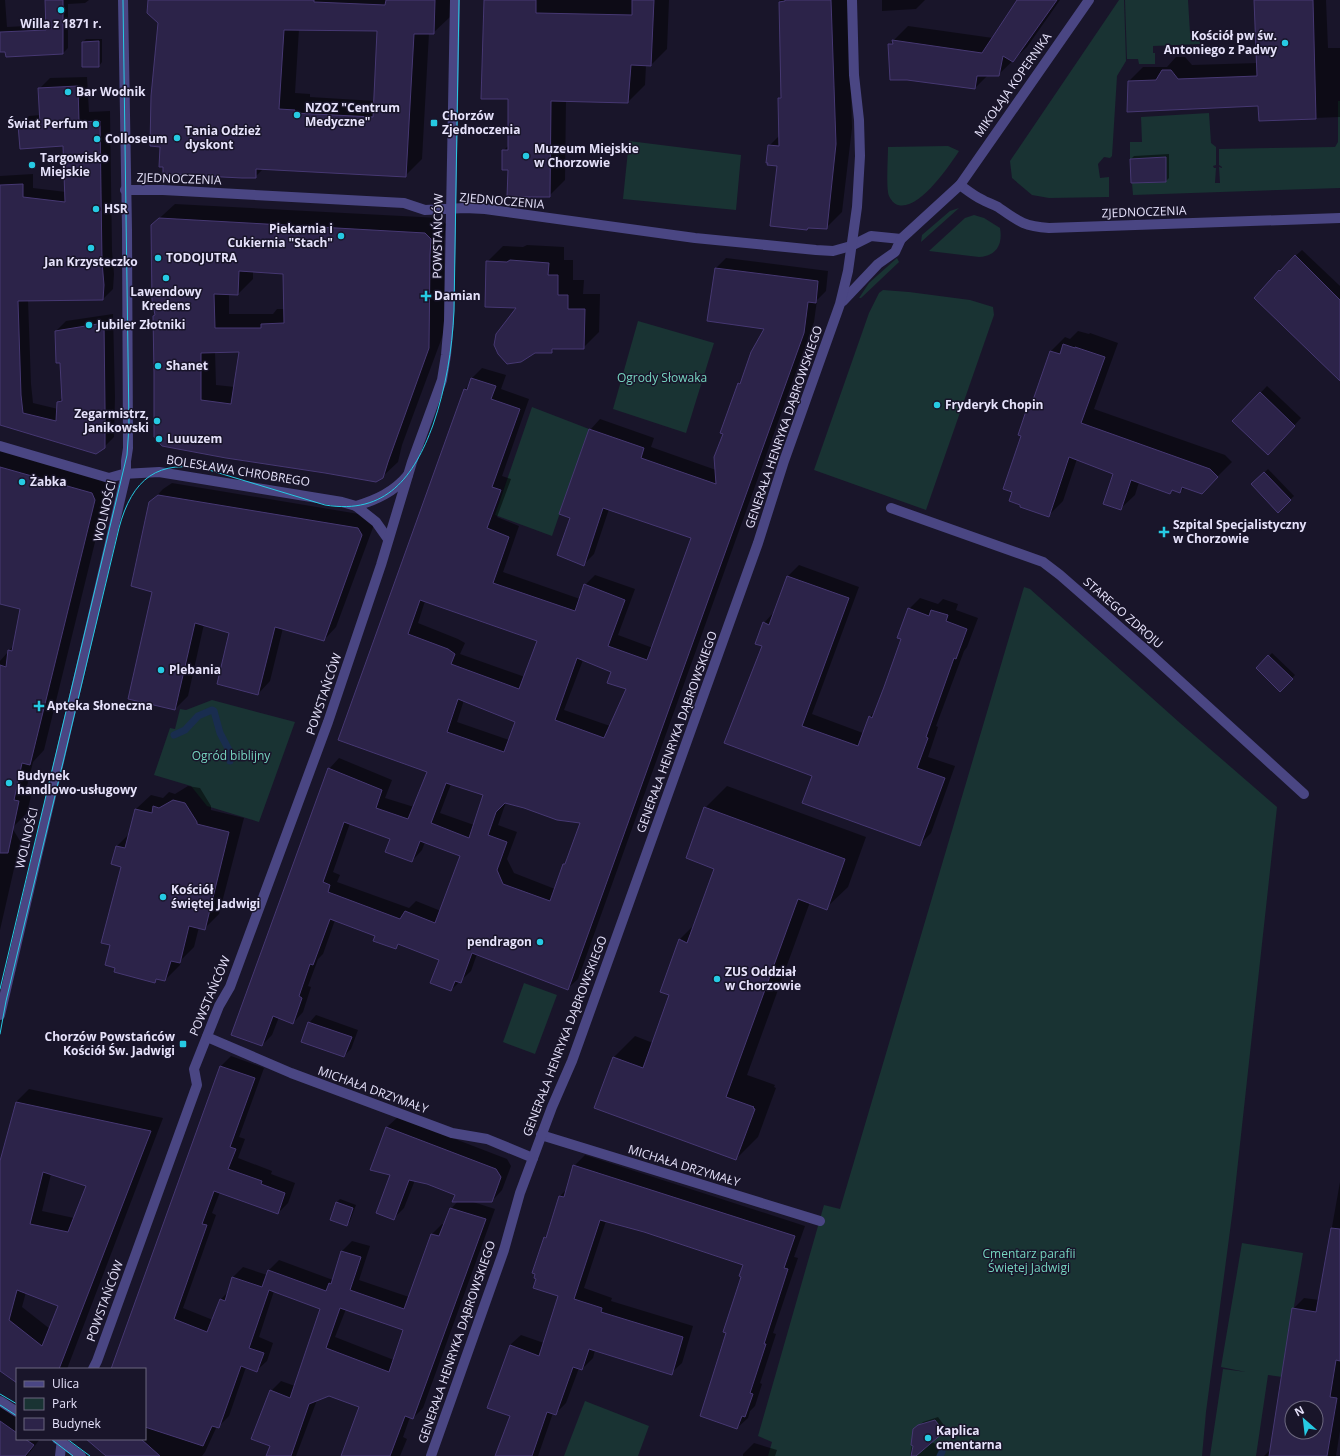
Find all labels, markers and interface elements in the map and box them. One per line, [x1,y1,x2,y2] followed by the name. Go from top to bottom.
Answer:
[56,5,66,15] marker: Willa z 1871 r.
[20,15,102,32] place label: Willa z 1871 r.
[1164,27,1277,58] place label: Kościół pw św. Antoniego z Padwy
[970,29,1055,140] street label: MIKOŁAJA KOPERNIKA
[1280,38,1290,48] marker: Kościół pw św. Antoniego z Padwy
[76,83,146,100] place label: Bar Wodnik
[63,87,73,97] marker: Bar Wodnik
[305,99,400,130] place label: NZOZ "Centrum Medyczne"
[442,107,521,138] place label: Chorzów Zjednoczenia
[292,110,302,120] marker: NZOZ "Centrum Medyczne"
[7,115,88,132] place label: Świat Perfum
[429,118,439,128] marker: Chorzów Zjednoczenia
[91,119,101,129] marker: Świat Perfum
[185,122,261,153] place label: Tania Odzież dyskont
[105,130,168,147] place label: Colloseum
[172,133,182,143] marker: Tania Odzież dyskont
[92,134,102,144] marker: Colloseum
[534,140,639,171] place label: Muzeum Miejskie w Chorzowie
[40,149,109,180] place label: Targowisko Miejskie
[521,151,531,161] marker: Muzeum Miejskie w Chorzowie
[27,160,37,170] marker: Targowisko Miejskie
[136,169,222,188] street label: ZJEDNOCZENIA
[459,188,545,213] street label: ZJEDNOCZENIA
[428,193,447,279] street label: POWSTAŃCÓW
[104,200,128,217] place label: HSR
[1101,202,1187,221] street label: ZJEDNOCZENIA
[91,204,101,214] marker: HSR
[227,220,333,251] place label: Piekarnia i Cukiernia "Stach"
[336,231,346,241] marker: Piekarnia i Cukiernia "Stach"
[86,243,96,253] marker: Jan Krzysteczko
[166,249,238,266] place label: TODOJUTRA
[43,253,138,270] place label: Jan Krzysteczko
[153,253,163,263] marker: TODOJUTRA
[161,273,171,283] marker: Lawendowy Kredens
[130,283,202,314] place label: Lawendowy Kredens
[434,287,481,304] place label: Damian
[421,291,431,301] marker: Damian
[96,316,185,333] place label: Jubiler Złotniki
[84,320,94,330] marker: Jubiler Złotniki
[741,323,826,531] street label: GENERAŁA HENRYKA DĄBROWSKIEGO
[166,357,208,374] place label: Shanet
[153,361,163,371] marker: Shanet
[617,369,707,386] park label: Ogrody Słowaka
[945,396,1043,413] place label: Fryderyk Chopin
[932,400,942,410] marker: Fryderyk Chopin
[74,405,149,436] place label: Zegarmistrz, Janikowski
[152,416,162,426] marker: Zegarmistrz, Janikowski
[167,430,222,447] place label: Luuuzem
[154,434,164,444] marker: Luuuzem
[165,451,311,490] street label: BOLESŁAWA CHROBREGO
[30,473,66,490] place label: Żabka
[17,477,27,487] marker: Żabka
[89,479,120,543] street label: WOLNOŚCI
[1173,516,1307,547] place label: Szpital Specjalistyczny w Chorzowie
[1158,526,1170,538] marker: Szpital Specjalistyczny w Chorzowie
[1080,573,1167,652] street label: STAREGO ZDROJU
[632,629,721,835] street label: GENERAŁA HENRYKA DĄBROWSKIEGO
[302,651,345,737] street label: POWSTAŃCÓW
[169,661,221,678] place label: Plebania
[156,665,166,675] marker: Plebania
[47,697,153,714] place label: Apteka Słoneczna
[34,701,44,711] marker: Apteka Słoneczna
[192,747,271,764] park label: Ogród biblijny
[17,767,137,798] place label: Budynek handlowo-usługowy
[4,778,14,788] marker: Budynek handlowo-usługowy
[11,806,42,870] street label: WOLNOŚCI
[171,881,260,912] place label: Kościół świętej Jadwigi
[158,892,168,902] marker: Kościół świętej Jadwigi
[467,933,532,950] place label: pendragon
[518,933,611,1139] street label: GENERAŁA HENRYKA DĄBROWSKIEGO
[535,937,545,947] marker: pendragon
[185,953,234,1038] street label: POWSTAŃCÓW
[725,963,801,994] place label: ZUS Oddział w Chorzowie
[712,974,722,984] marker: ZUS Oddział w Chorzowie
[45,1028,176,1059] place label: Chorzów Powstańców Kościół Św. Jadwigi
[178,1039,188,1049] marker: Chorzów Powstańców Kościół Św. Jadwigi
[316,1062,431,1117] street label: MICHAŁA DRZYMAŁY
[626,1140,742,1191] street label: MICHAŁA DRZYMAŁY
[414,1238,499,1446] street label: GENERAŁA HENRYKA DĄBROWSKIEGO
[982,1245,1076,1276] park label: Cmentarz parafii Świętej Jadwigi
[82,1258,127,1344] street label: POWSTAŃCÓW
[16,1368,146,1440] legend
[52,1375,79,1392] text: Ulica
[52,1395,78,1412] text: Park
[1284,1400,1324,1440] north arrow
[1292,1402,1307,1419] text: N
[52,1415,102,1432] text: Budynek
[936,1422,1002,1453] place label: Kaplica cmentarna
[923,1433,933,1443] marker: Kaplica cmentarna

